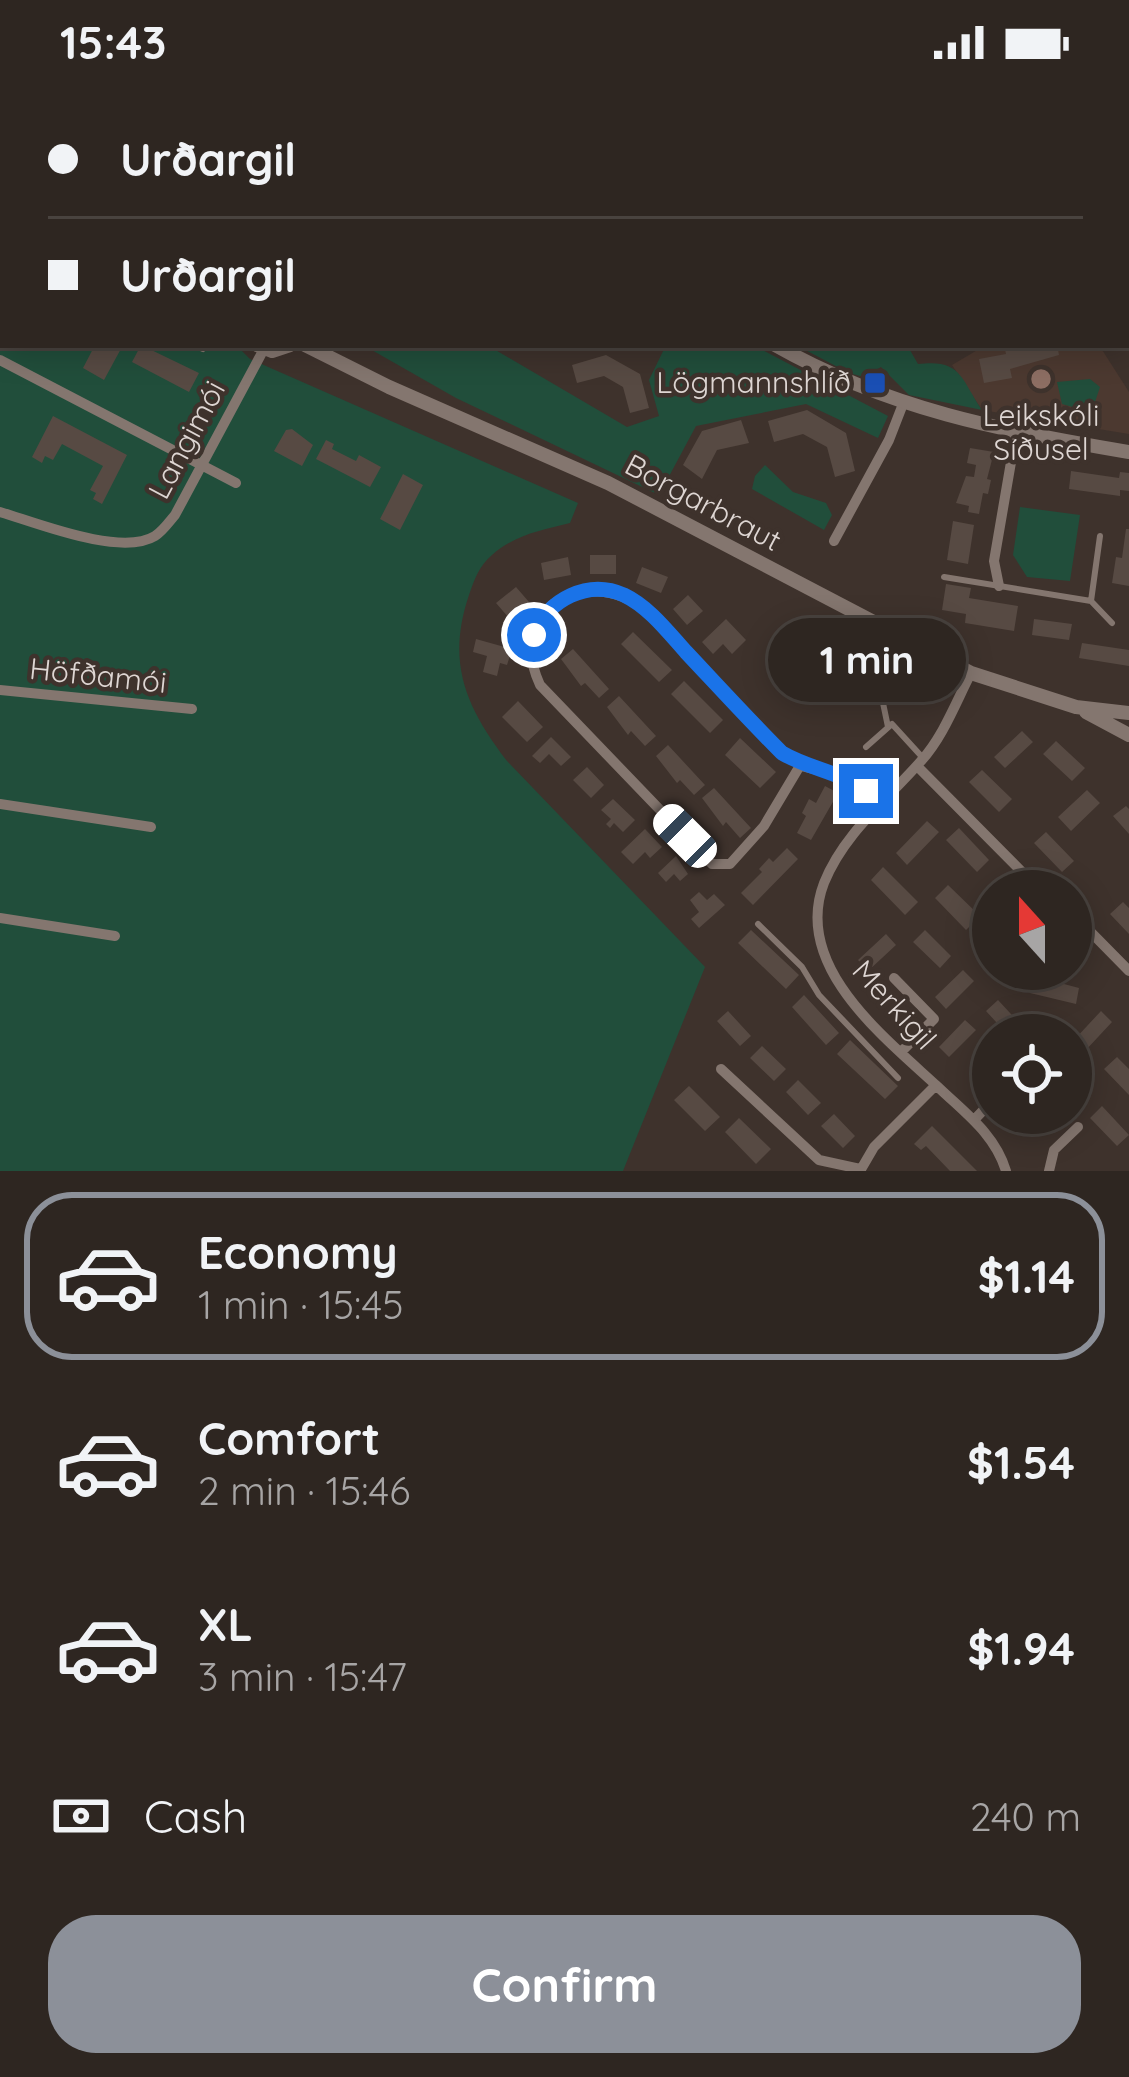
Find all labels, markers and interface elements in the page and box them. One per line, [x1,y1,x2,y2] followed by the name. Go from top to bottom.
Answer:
[60,14,166,70] text: 15:43
[120,131,296,187] text: Urðargil
[120,247,296,303] text: Urðargil
[656,363,851,401] place label: Lögmannshlíð
[1028,366,1054,392] marker: Leikskóli Síðusel
[862,370,888,396] marker: Lögmannshlíð
[139,374,233,505] street label: Langimói
[983,396,1099,468] place label: Leikskóli Síðusel
[619,445,788,559] street label: Borgarbraut
[507,608,561,662] route start
[767,617,965,701] callout: 1 min
[820,635,914,684] text: 1 min
[28,649,169,701] street label: Höfðamói
[839,764,893,818] route end
[647,798,723,874] car
[972,870,1092,990] north arrow
[972,870,1092,1134] map controls
[845,952,945,1057] street label: Merkigil
[972,1014,1092,1134] button: locate
[54,1222,162,1330] icon: car
[198,1224,398,1280] text: Economy
[978,1248,1075,1304] text: $1.14
[198,1280,404,1329] text: 1 min · 15:45
[54,1408,162,1516] icon: car
[198,1410,380,1466] text: Comfort
[967,1434,1075,1490] text: $1.54
[198,1466,410,1515] text: 2 min · 15:46
[54,1594,162,1702] icon: car
[198,1596,253,1652] text: XL
[967,1620,1075,1676] text: $1.94
[198,1652,407,1701] text: 3 min · 15:47
[48,1783,114,1849] icon: cash
[144,1788,247,1844] text: Cash
[970,1792,1081,1841] text: 240 m
[48,1915,1081,2053] button: Confirm

